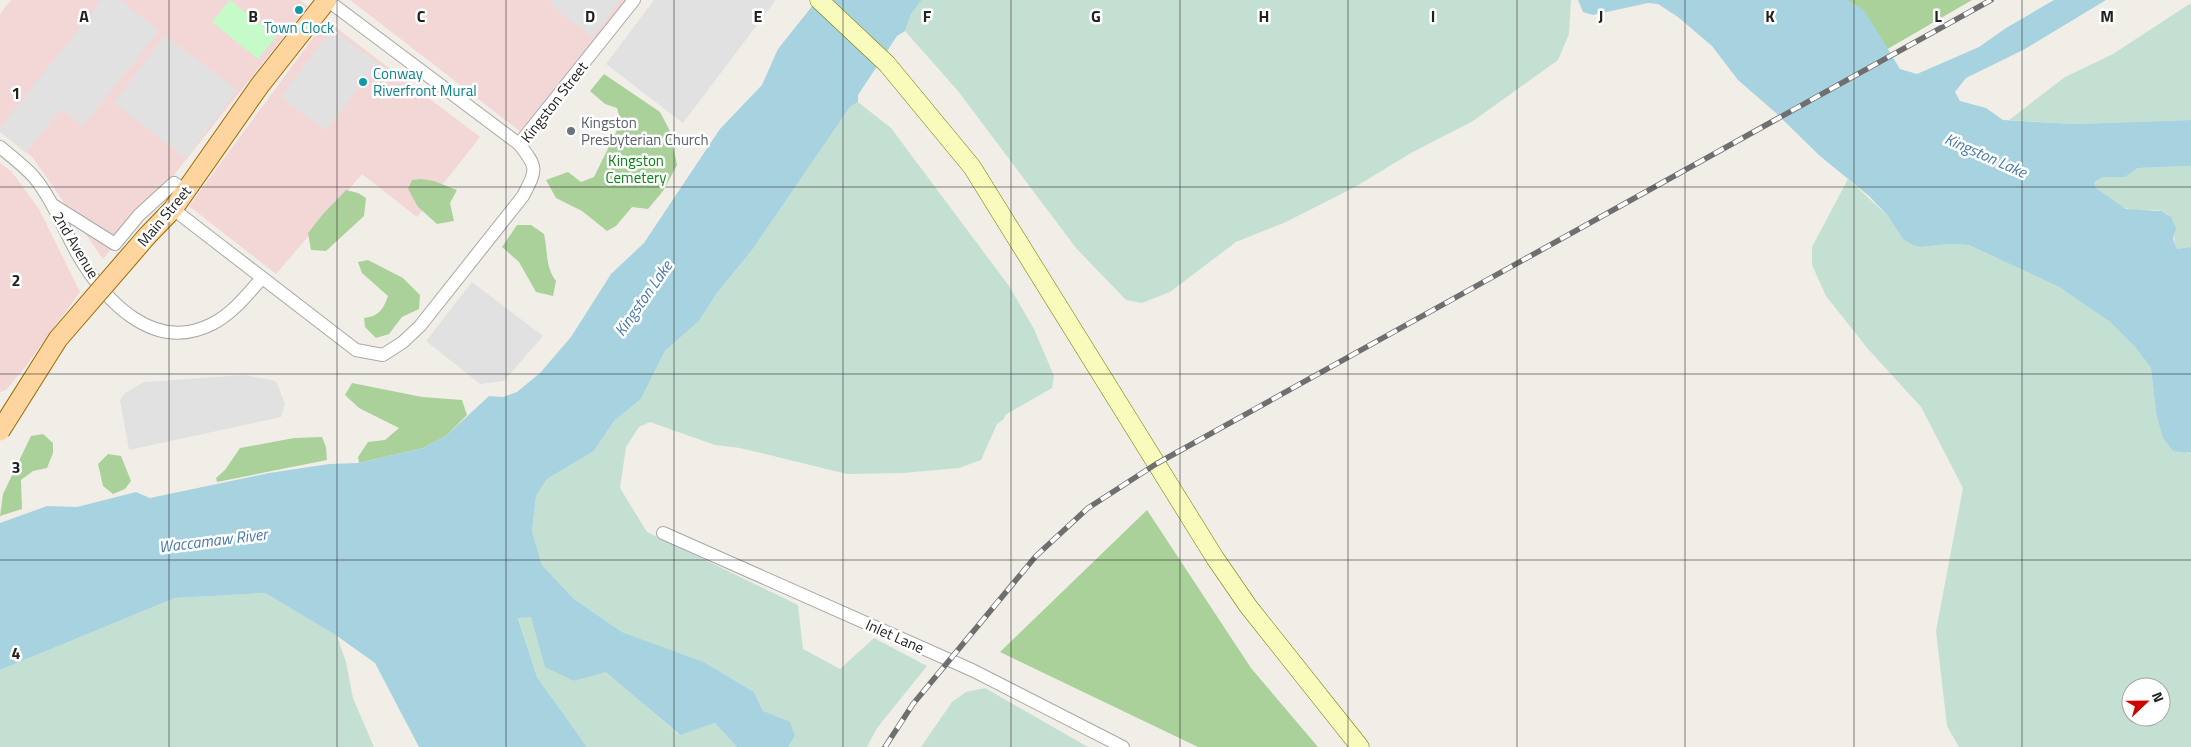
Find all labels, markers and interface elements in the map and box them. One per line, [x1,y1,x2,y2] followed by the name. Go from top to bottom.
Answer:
[79,4,89,28] text: A
[248,4,258,28] text: B
[293,4,305,16] marker: Town Clock
[417,4,426,28] text: C
[585,4,595,28] text: D
[754,4,763,28] text: E
[923,4,932,28] text: F
[1091,4,1101,28] text: G
[1259,4,1269,28] text: H
[1431,4,1435,28] text: I
[1599,4,1603,28] text: J
[1765,4,1775,28] text: K
[1934,4,1942,28] text: L
[2100,4,2114,28] text: M
[264,16,334,39] place label: Town Clock
[515,56,594,148] street label: Kingston Street
[373,62,477,102] place label: Conway Riverfront Mural
[357,76,369,88] marker: Conway Riverfront Mural
[12,81,20,105] text: 1
[581,111,709,151] place label: Kingston Presbyterian Church
[565,125,577,137] marker: Kingston Presbyterian Church
[1941,126,2032,184] water label: Kingston Lake
[606,149,666,189] park label: Kingston Cemetery
[132,180,197,252] street label: Main Street
[47,207,105,283] street label: 2nd Avenue
[608,254,679,341] water label: Kingston Lake
[12,268,20,292] text: 2
[12,455,20,479] text: 3
[157,521,271,559] water label: Waccamaw River
[862,613,928,659] street label: Inlet Lane
[12,641,21,665] text: 4
[2121,677,2171,727] north arrow
[2147,689,2170,705] text: N

